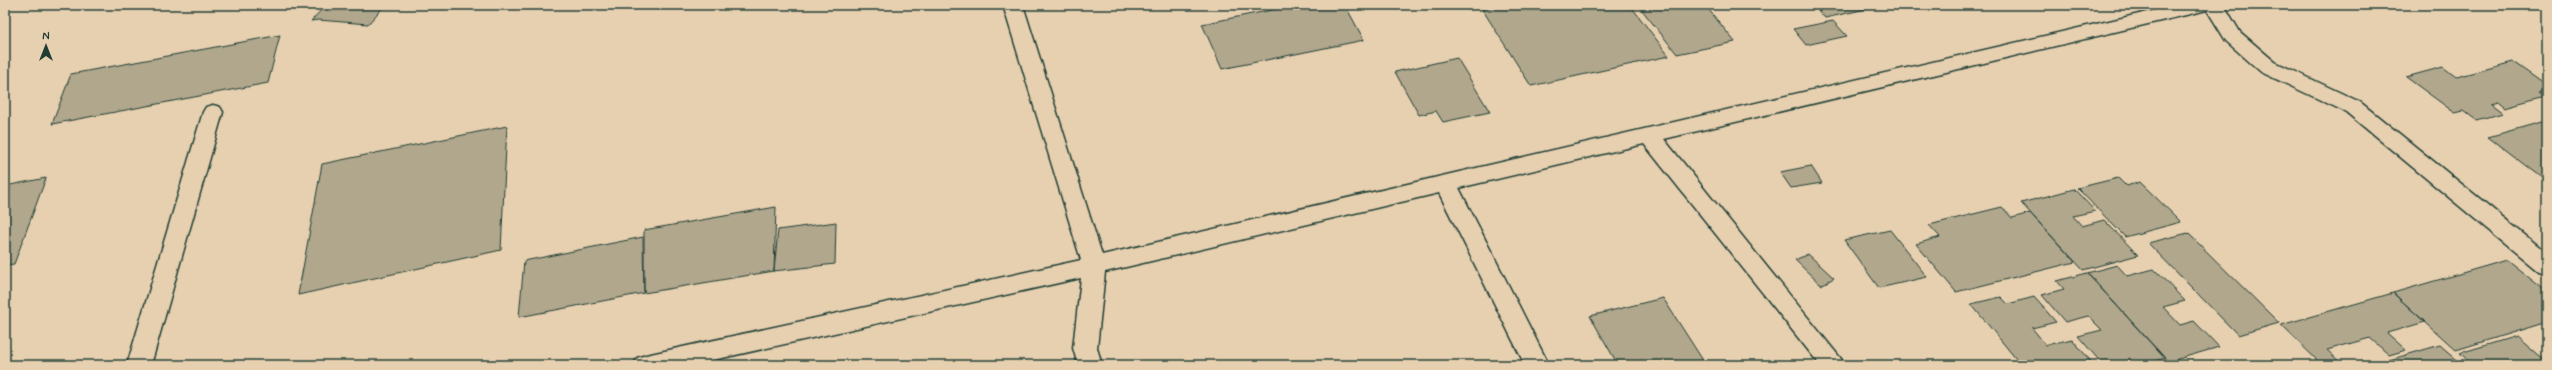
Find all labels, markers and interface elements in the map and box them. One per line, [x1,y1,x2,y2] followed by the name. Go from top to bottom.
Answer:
[26,26,66,66] north arrow
[42,30,50,44] text: N

